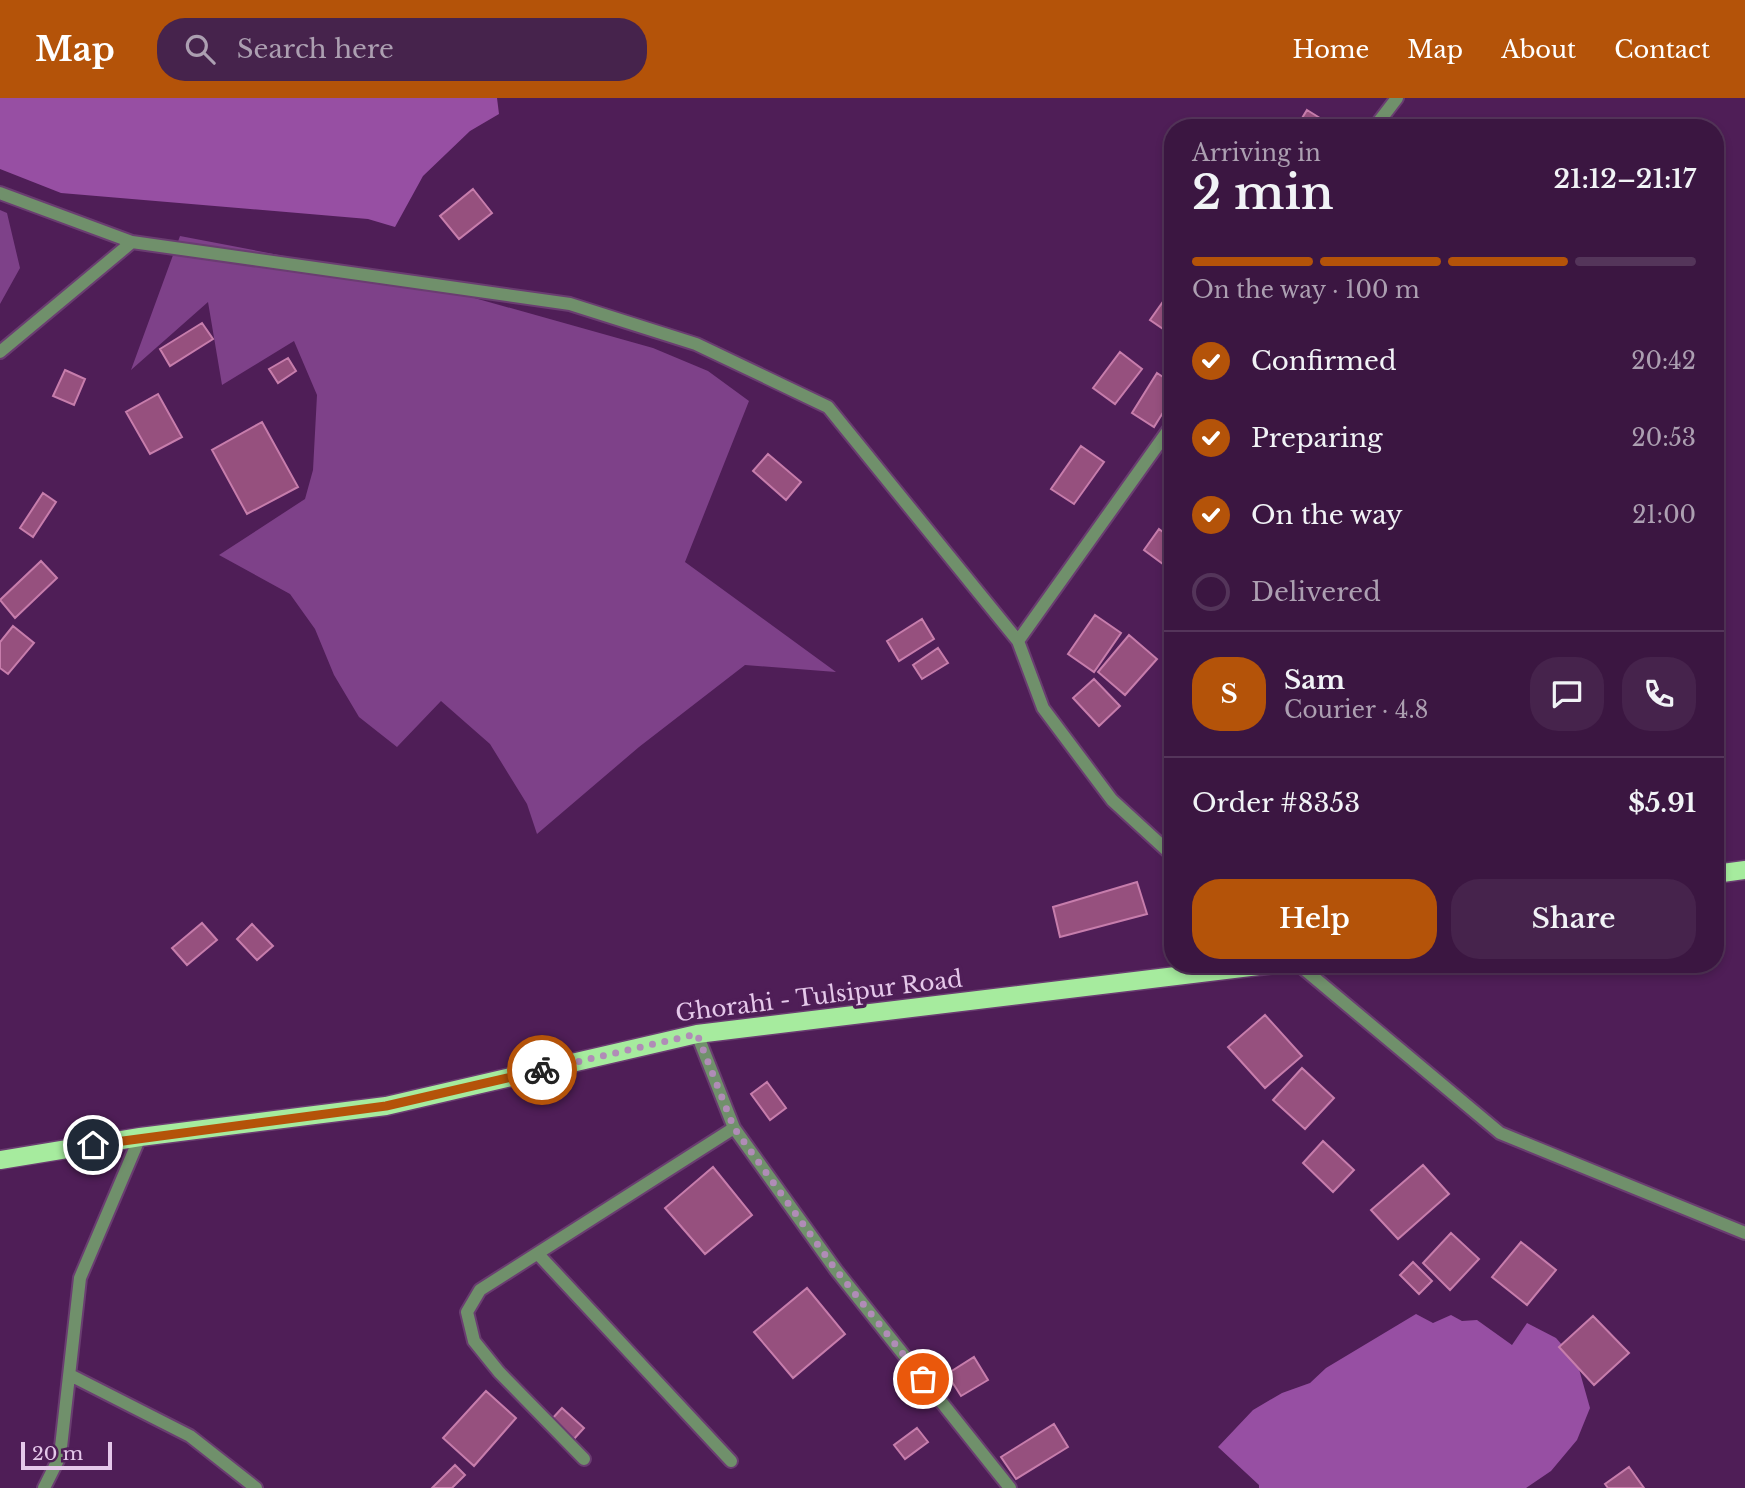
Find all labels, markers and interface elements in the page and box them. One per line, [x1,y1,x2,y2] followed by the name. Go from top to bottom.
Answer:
[157,18,647,81] search box
[35,29,115,70] text: Map
[181,30,219,68] icon: search
[237,33,394,65] text: Search here
[1293,35,1369,64] text: Home
[1407,35,1463,64] text: Map
[1501,35,1576,64] text: About
[1614,35,1710,64] text: Contact
[1192,139,1321,167] text: Arriving in
[1553,163,1696,195] text: 21:12–21:17
[1192,164,1334,221] text: 2 min
[1192,276,1420,304] text: On the way · 100 m
[1192,342,1230,380] icon: check
[1251,345,1396,377] text: Confirmed
[1631,347,1696,375] text: 20:42
[1192,419,1230,457] icon: check
[1251,422,1383,454] text: Preparing
[1632,424,1696,452] text: 20:53
[1192,496,1230,534] icon: check
[1251,499,1403,531] text: On the way
[1632,501,1696,529] text: 21:00
[1251,576,1381,608] text: Delivered
[1530,657,1604,731] button: chat
[1622,657,1696,731] button: phone
[1284,664,1345,696] text: Sam
[1220,678,1238,710] text: S
[1284,696,1429,724] text: Courier · 4.8
[1192,787,1360,819] text: Order #8353
[1628,787,1696,819] text: $5.91
[1192,879,1437,959] button: Help
[1451,879,1696,959] button: Share
[674,964,964,1028] street label: Ghorahi - Tulsipur Road
[507,1035,577,1105] courier
[523,1051,561,1089] icon: bike
[63,1115,123,1175] pin
[74,1126,112,1164] icon: home
[893,1349,953,1409] pin
[904,1360,942,1398] icon: bag
[21,1439,112,1471] scale bar
[32,1442,83,1465] text: 20 m

